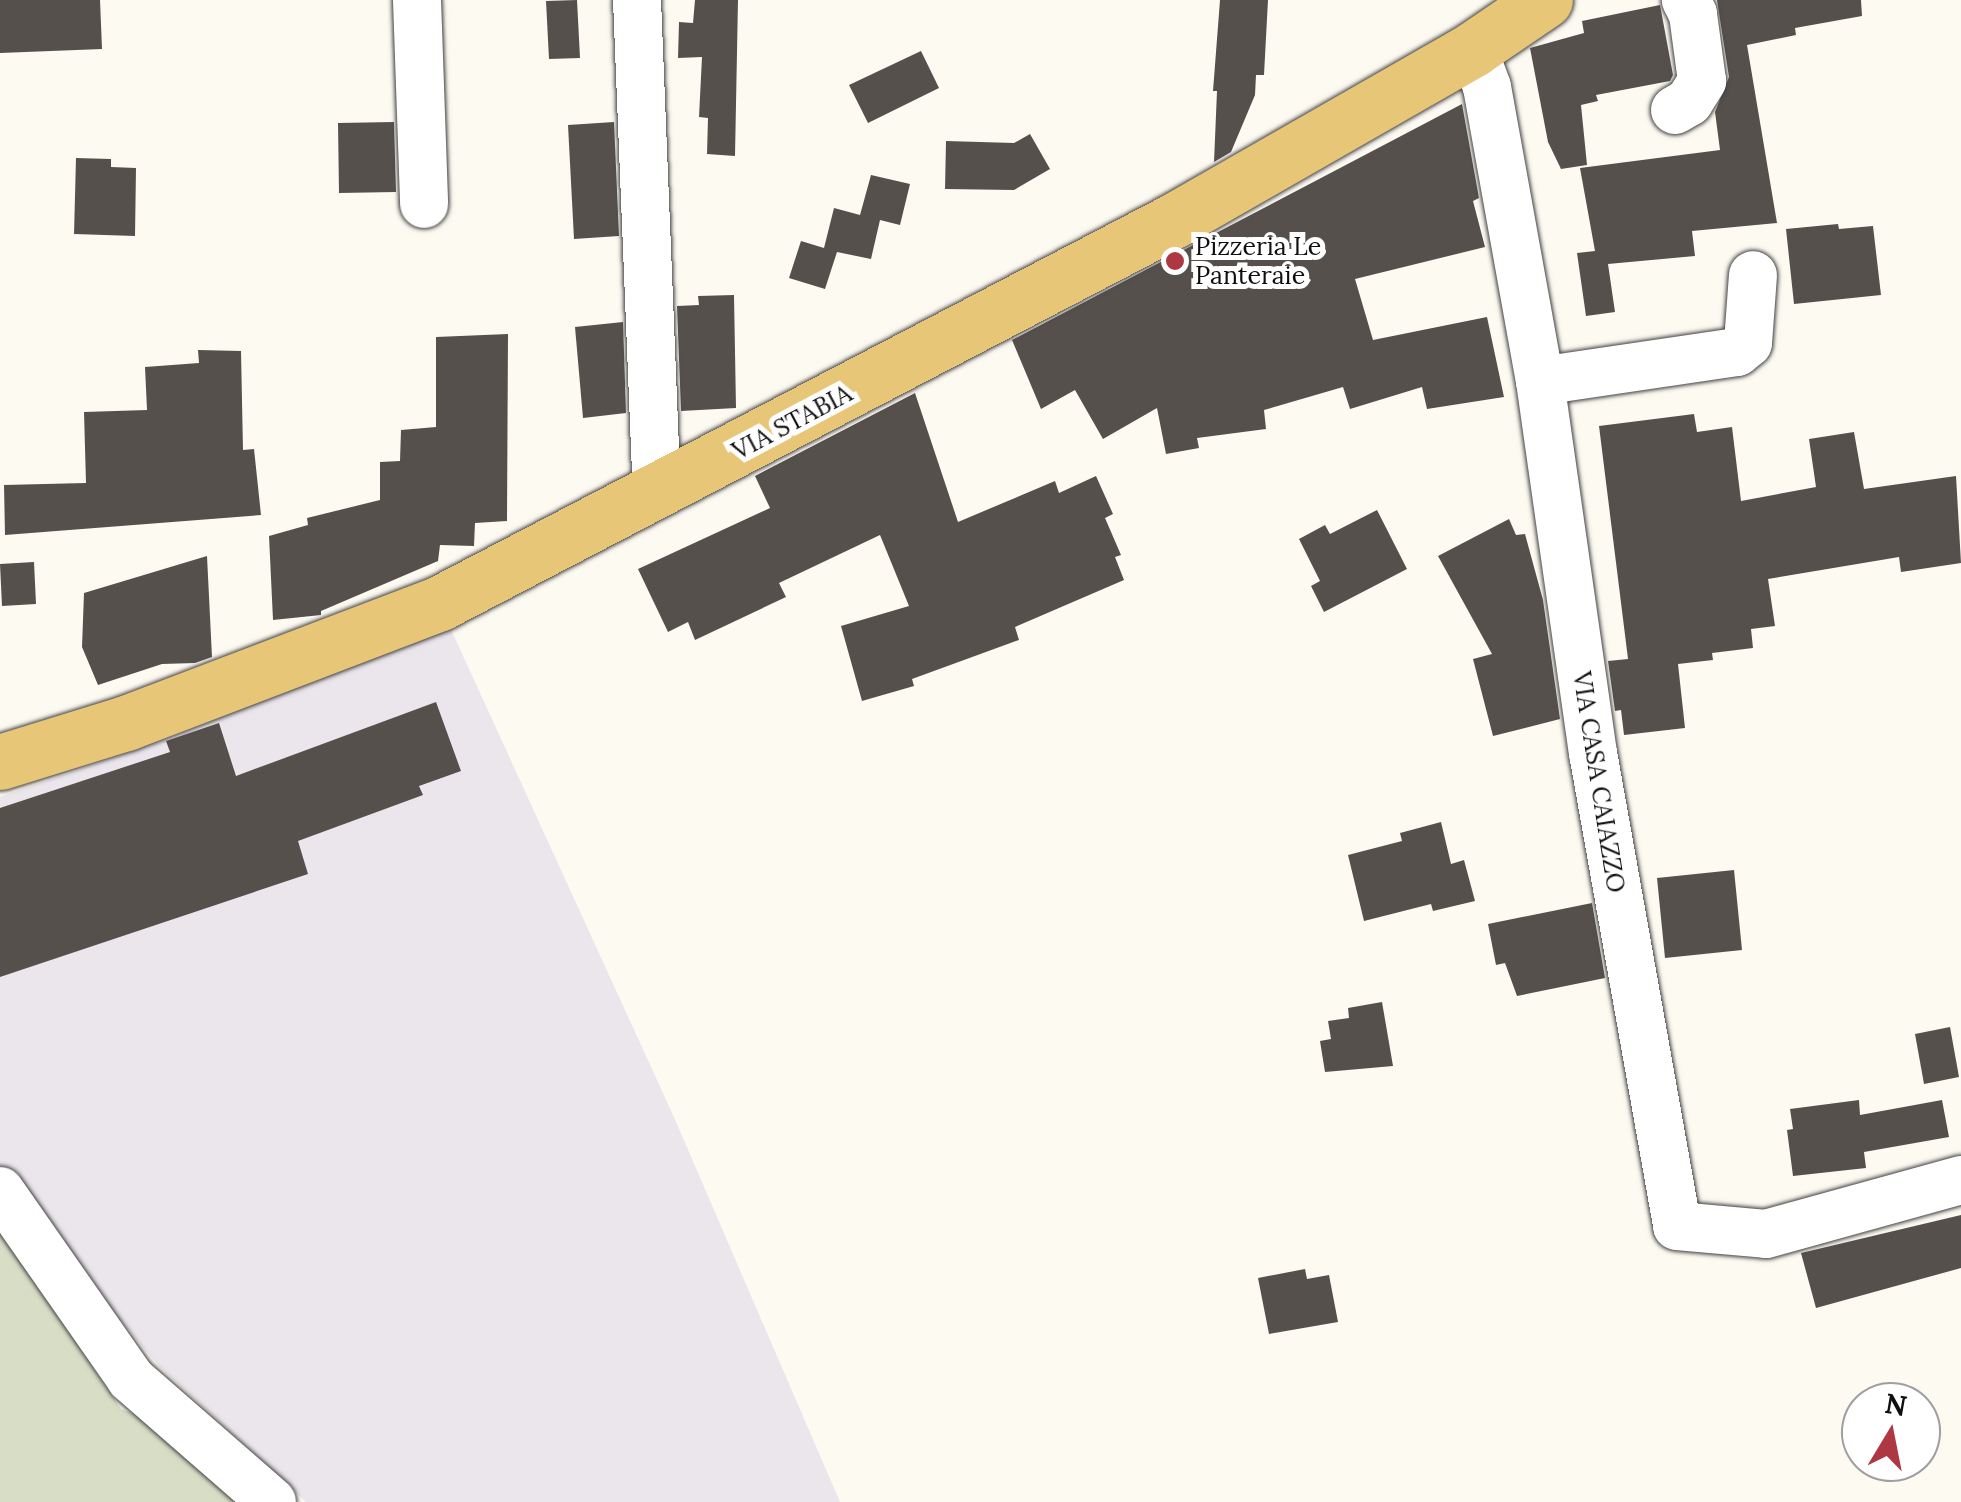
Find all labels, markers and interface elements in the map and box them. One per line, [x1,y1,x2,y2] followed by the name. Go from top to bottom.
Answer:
[1195,232,1321,291] place label: Pizzeria Le Panteraie
[1164,250,1186,272] marker: Pizzeria Le Panteraie
[727,378,857,466] street label: VIA STABIA
[1567,669,1631,895] street label: VIA CASA CAIAZZO
[1841,1382,1941,1482] north arrow
[1882,1385,1910,1424] text: N

